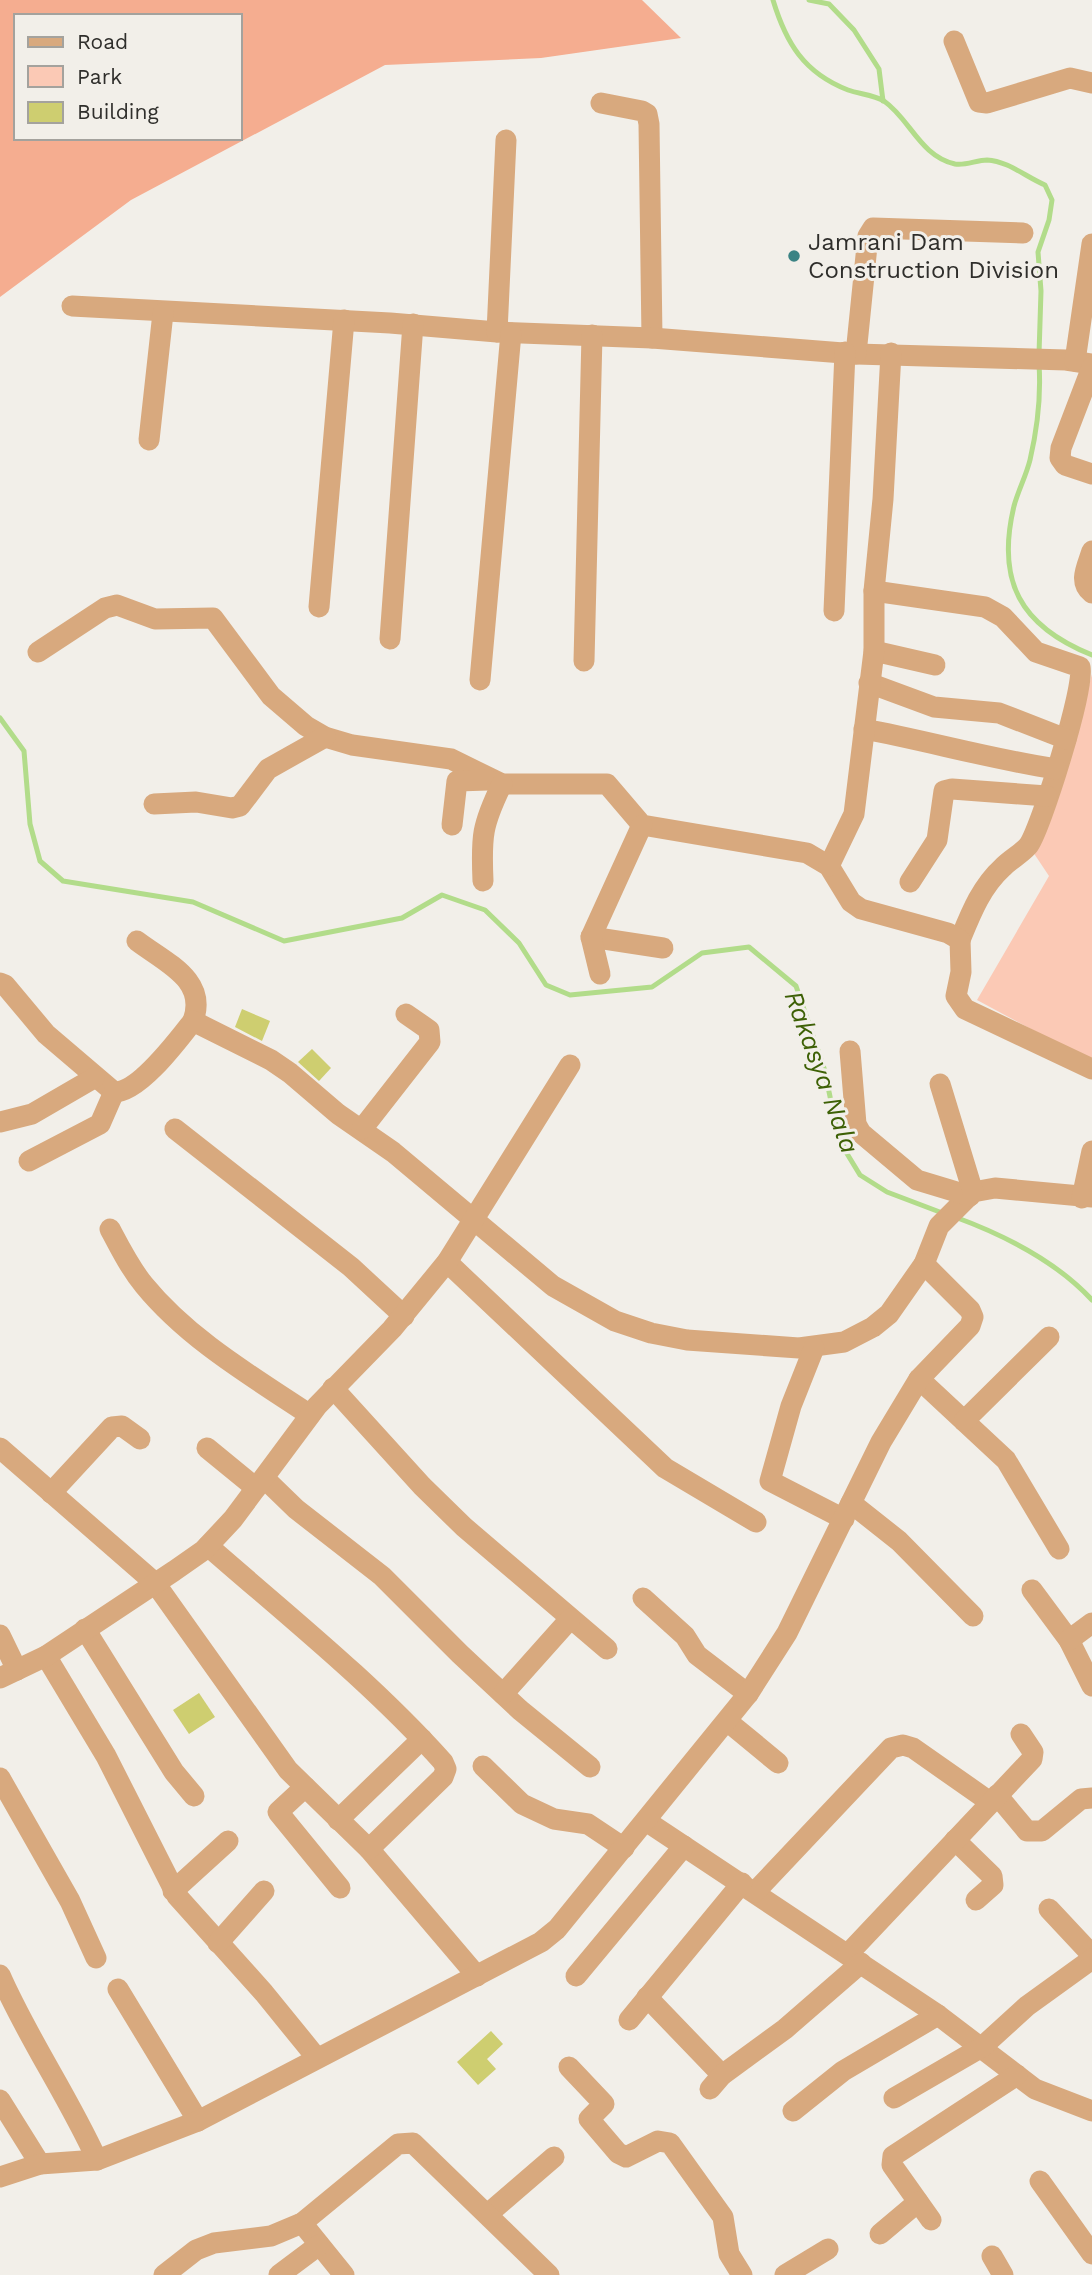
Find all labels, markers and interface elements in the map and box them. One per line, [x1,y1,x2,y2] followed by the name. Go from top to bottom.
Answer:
[14,14,242,140] legend
[77,29,128,54] text: Road
[77,64,122,89] text: Park
[77,99,159,124] text: Building
[808,228,1059,284] place label: Jamrani Dam Construction Division
[786,248,802,264] marker: Jamrani Dam Construction Division
[779,987,865,1157] water label: Rakasya Nala

